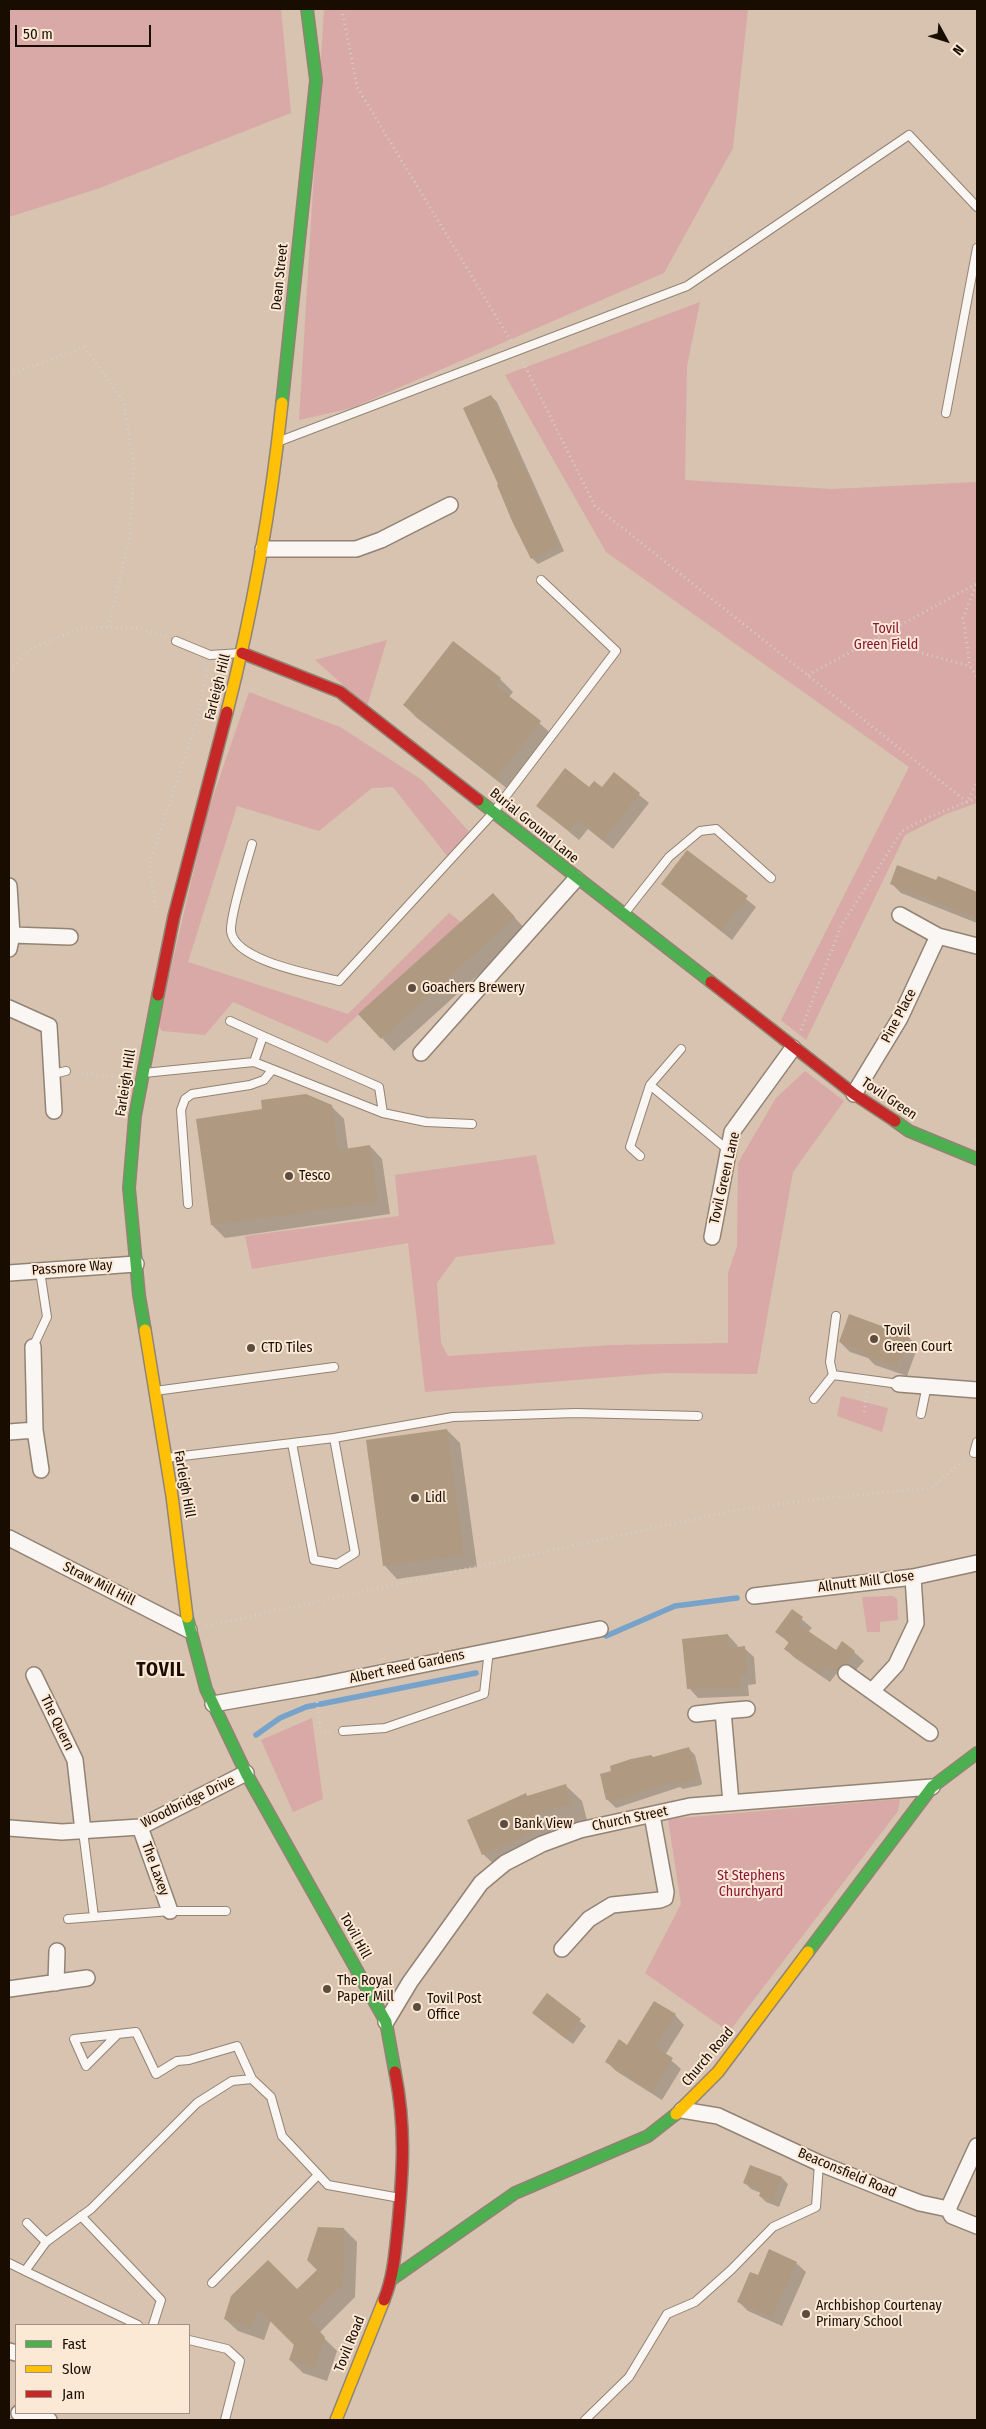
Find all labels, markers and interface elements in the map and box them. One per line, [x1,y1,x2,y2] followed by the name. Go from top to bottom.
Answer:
[18,15,154,47] scale bar
[921,15,971,65] north arrow
[23,25,53,43] text: 50 m
[949,41,967,58] text: N
[268,243,292,311] street label: Dean Street
[854,621,918,654] park label: Tovil Green Field
[202,652,234,722] street label: Farleigh Hill
[486,785,582,867] street label: Burial Ground Lane
[422,980,525,996] place label: Goachers Brewery
[406,982,418,994] marker: Goachers Brewery
[878,986,920,1046] street label: Pine Place
[112,1048,140,1118] street label: Farleigh Hill
[858,1074,920,1124] street label: Tovil Green
[706,1130,744,1226] street label: Tovil Green Lane
[299,1168,331,1184] place label: Tesco
[283,1170,295,1182] marker: Tesco
[31,1257,113,1279] street label: Passmore Way
[884,1323,952,1355] place label: Tovil Green Court
[868,1333,880,1345] marker: Tovil Green Court
[261,1340,312,1356] place label: CTD Tiles
[245,1342,257,1354] marker: CTD Tiles
[170,1449,198,1519] street label: Farleigh Hill
[425,1490,446,1506] place label: Lidl
[409,1492,421,1504] marker: Lidl
[60,1559,138,1609] street label: Straw Mill Hill
[817,1568,915,1596] street label: Allnutt Mill Close
[348,1647,466,1687] street label: Albert Reed Gardens
[136,1660,186,1682] district label: TOVIL
[36,1693,78,1753] street label: The Quern
[138,1772,238,1832] street label: Woodbridge Drive
[590,1803,670,1835] street label: Church Street
[514,1816,572,1832] place label: Bank View
[498,1818,510,1830] marker: Bank View
[138,1840,172,1898] street label: The Laxey
[717,1868,785,1900] park label: St Stephens Churchyard
[336,1910,374,1962] street label: Tovil Hill
[337,1973,394,2005] place label: The Royal Paper Mill
[321,1983,333,1995] marker: The Royal Paper Mill
[427,1991,482,2024] place label: Tovil Post Office
[411,2001,423,2013] marker: Tovil Post Office
[678,2024,738,2090] street label: Church Road
[795,2145,899,2201] street label: Beaconsfield Road
[816,2298,942,2330] place label: Archbishop Courtenay Primary School
[800,2308,812,2320] marker: Archbishop Courtenay Primary School
[331,2314,369,2374] street label: Tovil Road
[15,2324,190,2414] legend
[62,2335,86,2353] text: Fast
[62,2360,91,2378] text: Slow
[62,2385,85,2403] text: Jam

